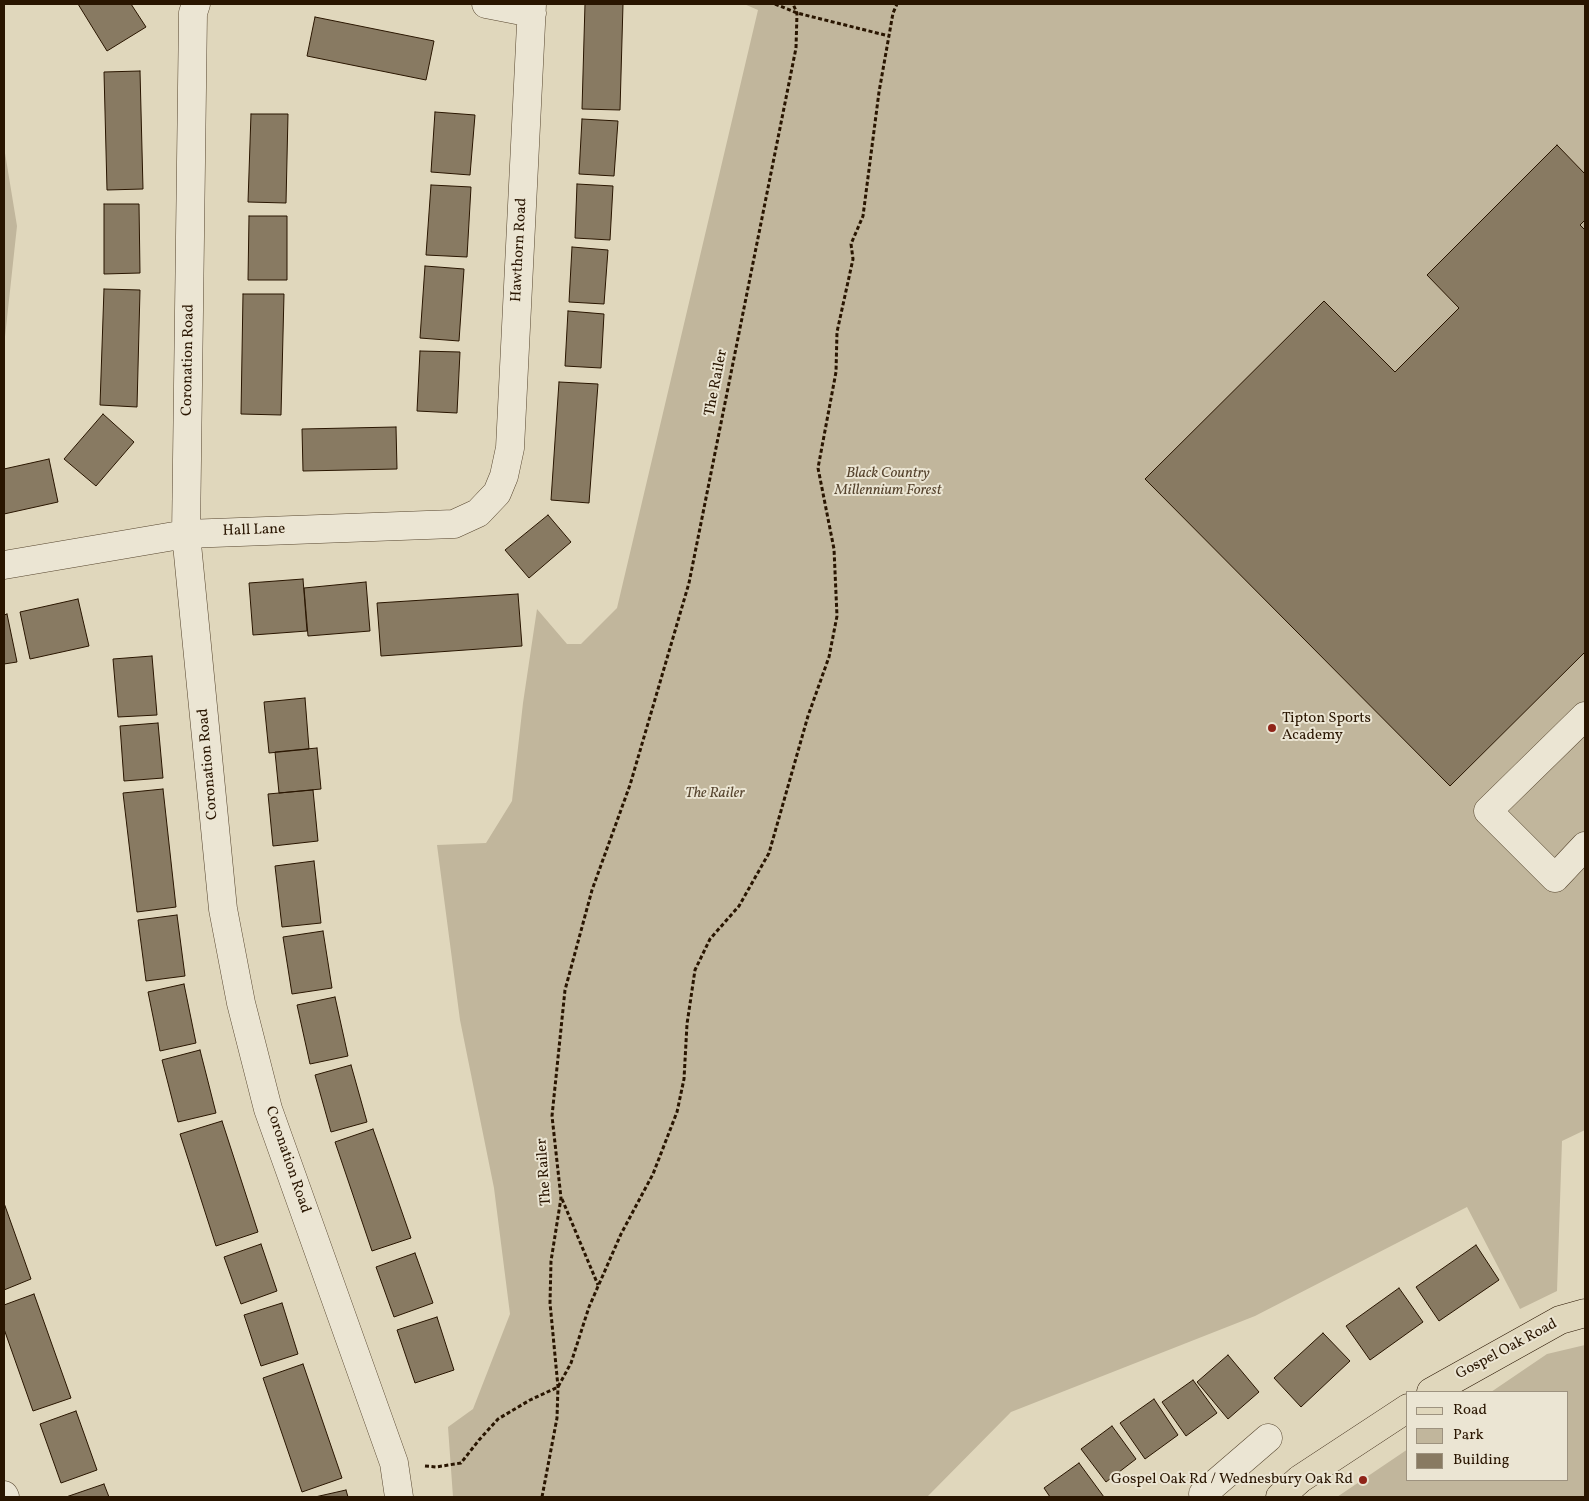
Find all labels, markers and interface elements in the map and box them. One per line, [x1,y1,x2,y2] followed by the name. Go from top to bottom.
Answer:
[508,197,532,303] street label: Hawthorn Road
[179,304,199,416] street label: Coronation Road
[702,348,732,418] street label: The Railer
[834,465,942,500] park label: Black Country Millennium Forest
[222,521,286,541] street label: Hall Lane
[195,708,223,820] street label: Coronation Road
[1282,710,1371,745] place label: Tipton Sports Academy
[1266,722,1278,734] marker: Tipton Sports Academy
[685,785,745,803] park label: The Railer
[260,1104,314,1216] street label: Coronation Road
[534,1138,556,1206] street label: The Railer
[1453,1316,1561,1384] street label: Gospel Oak Road
[1406,1391,1569,1481] legend
[1453,1400,1487,1421] text: Road
[1453,1425,1484,1446] text: Park
[1453,1450,1509,1471] text: Building
[1111,1471,1353,1489] place label: Gospel Oak Rd / Wednesbury Oak Rd
[1357,1474,1369,1486] marker: Gospel Oak Rd / Wednesbury Oak Rd

